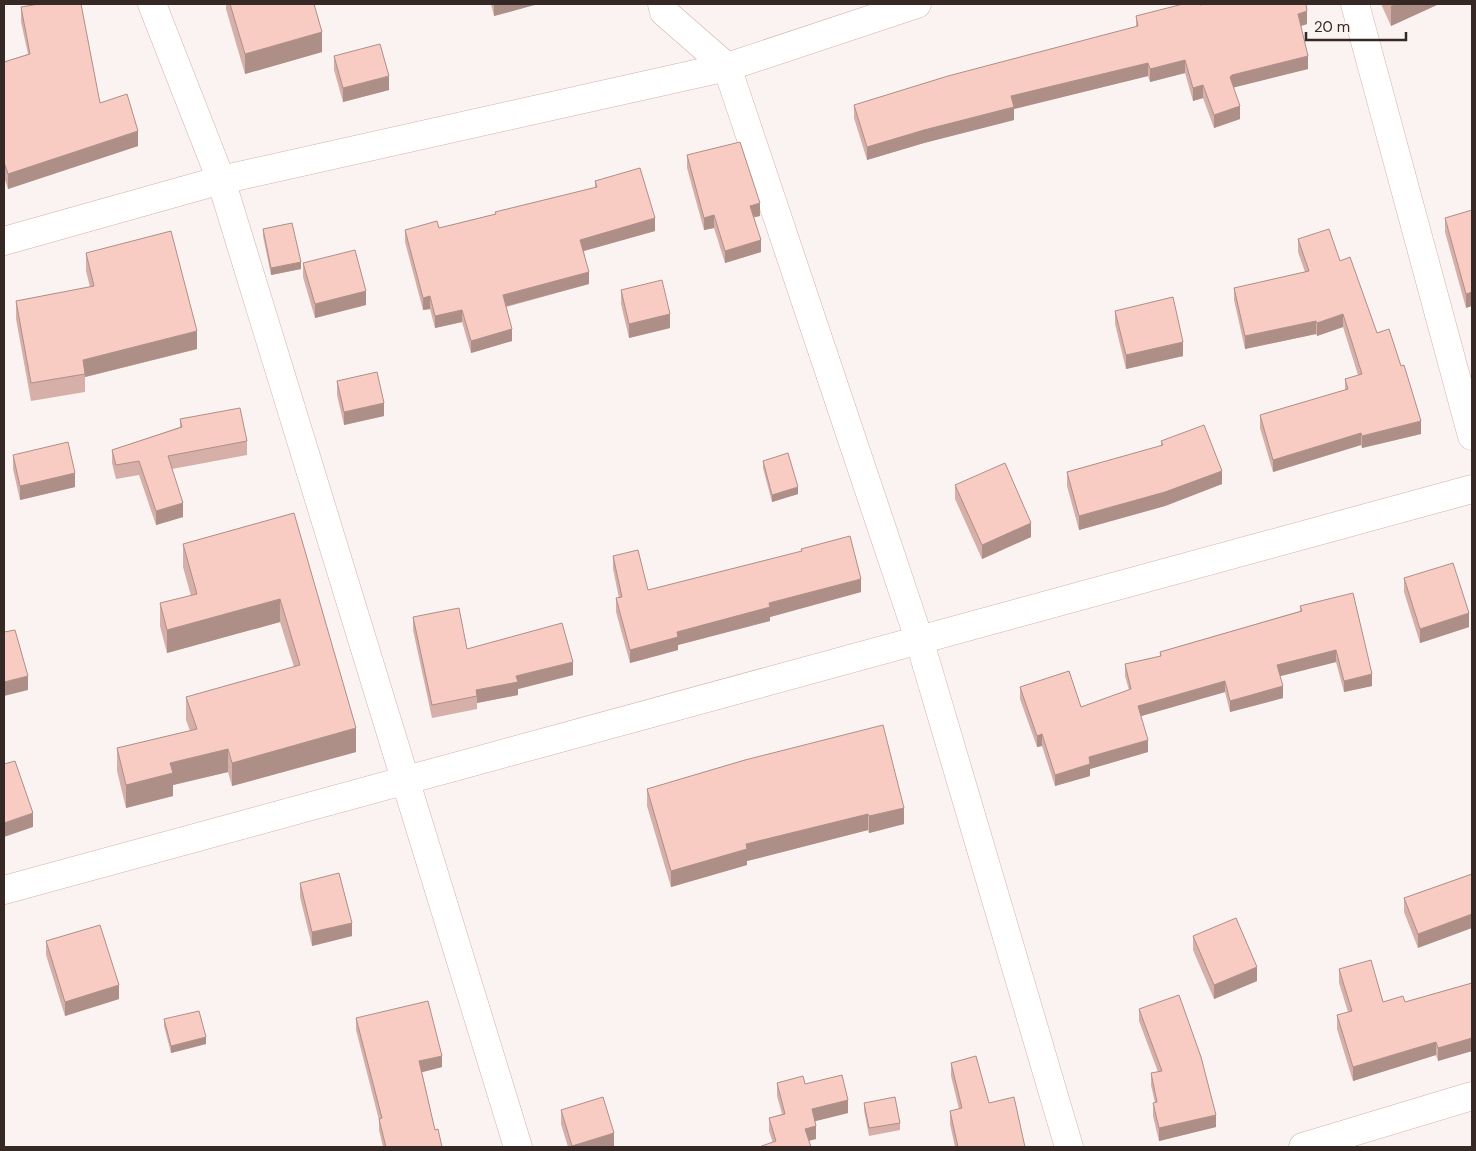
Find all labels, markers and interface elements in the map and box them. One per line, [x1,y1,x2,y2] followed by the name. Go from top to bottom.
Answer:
[1306,10,1406,42] scale bar
[1314,17,1350,37] text: 20 m

